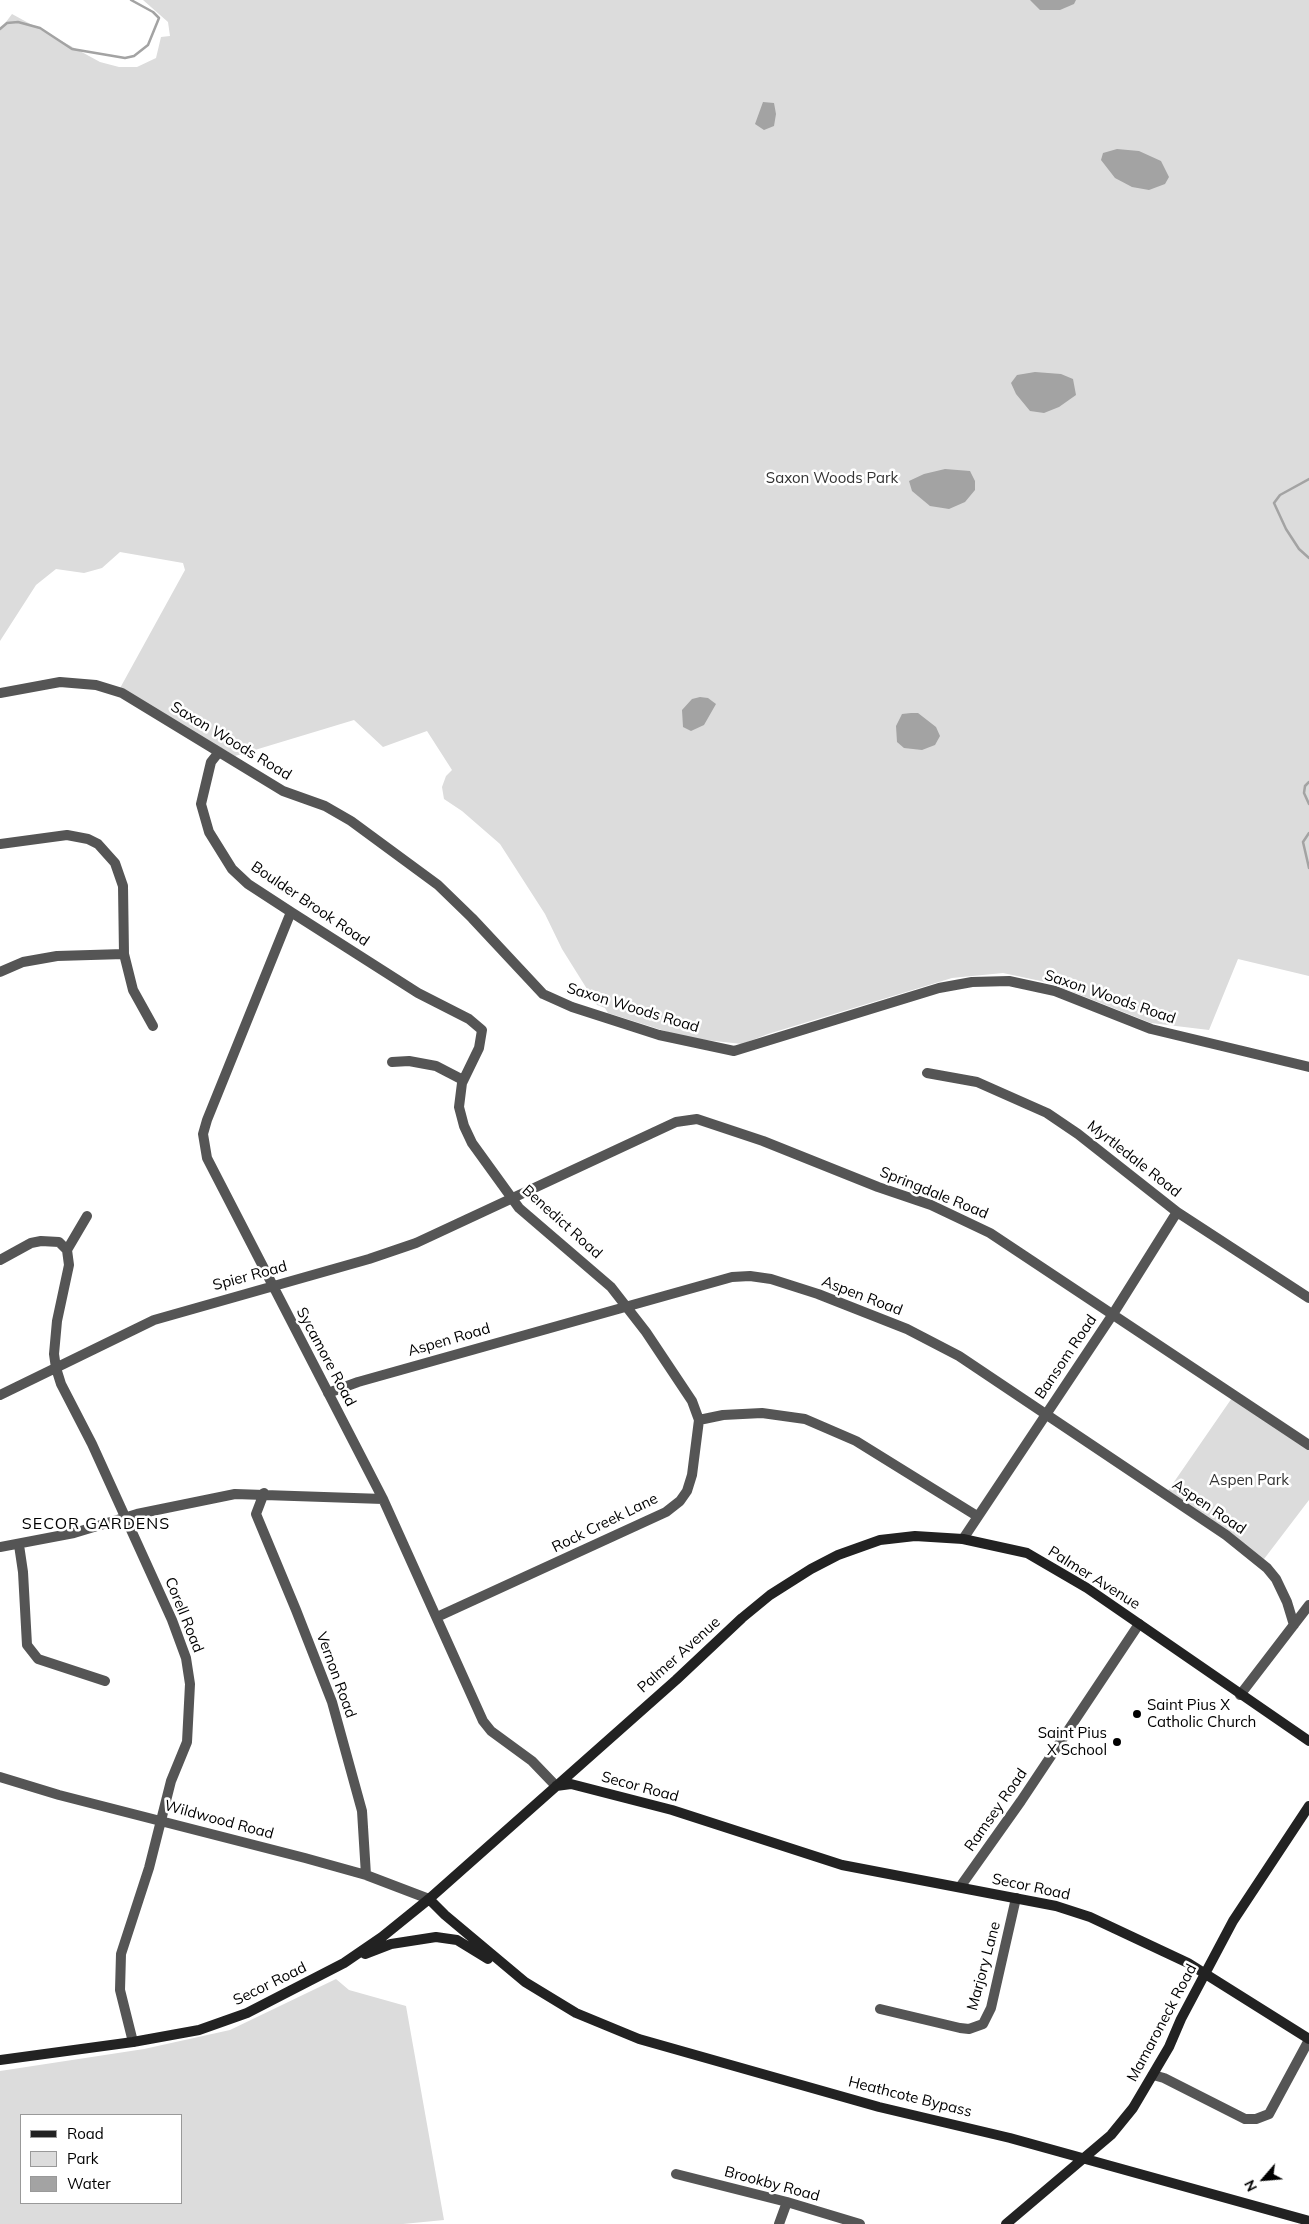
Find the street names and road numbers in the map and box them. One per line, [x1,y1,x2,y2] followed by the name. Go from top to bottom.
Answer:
[167,698,295,784] street label: Saxon Woods Road
[248,858,372,950] street label: Boulder Brook Road
[1042,966,1178,1028] street label: Saxon Woods Road
[565,979,701,1037] street label: Saxon Woods Road
[1084,1117,1184,1201] street label: Myrtledale Road
[877,1163,991,1223] street label: Springdale Road
[518,1181,606,1263] street label: Benedict Road
[211,1257,289,1295] street label: Spier Road
[819,1272,905,1320] street label: Aspen Road
[292,1304,360,1410] street label: Sycamore Road
[1031,1311,1101,1403] street label: Bansom Road
[406,1320,492,1360] street label: Aspen Road
[1169,1476,1249,1538] street label: Aspen Road
[549,1490,661,1556] street label: Rock Creek Lane
[1045,1543,1143,1613] street label: Palmer Avenue
[161,1575,207,1655] street label: Corell Road
[634,1613,724,1697] street label: Palmer Avenue
[312,1630,360,1720] street label: Vernon Road
[961,1765,1031,1855] street label: Ramsey Road
[599,1768,681,1806] street label: Secor Road
[162,1797,276,1843] street label: Wildwood Road
[990,1870,1072,1904] street label: Secor Road
[963,1920,1005,2012] street label: Marjory Lane
[230,1958,310,2010] street label: Secor Road
[1123,1961,1201,2085] street label: Mamaroneck Road
[846,2073,974,2121] street label: Heathcote Bypass
[722,2163,822,2205] street label: Brookby Road

